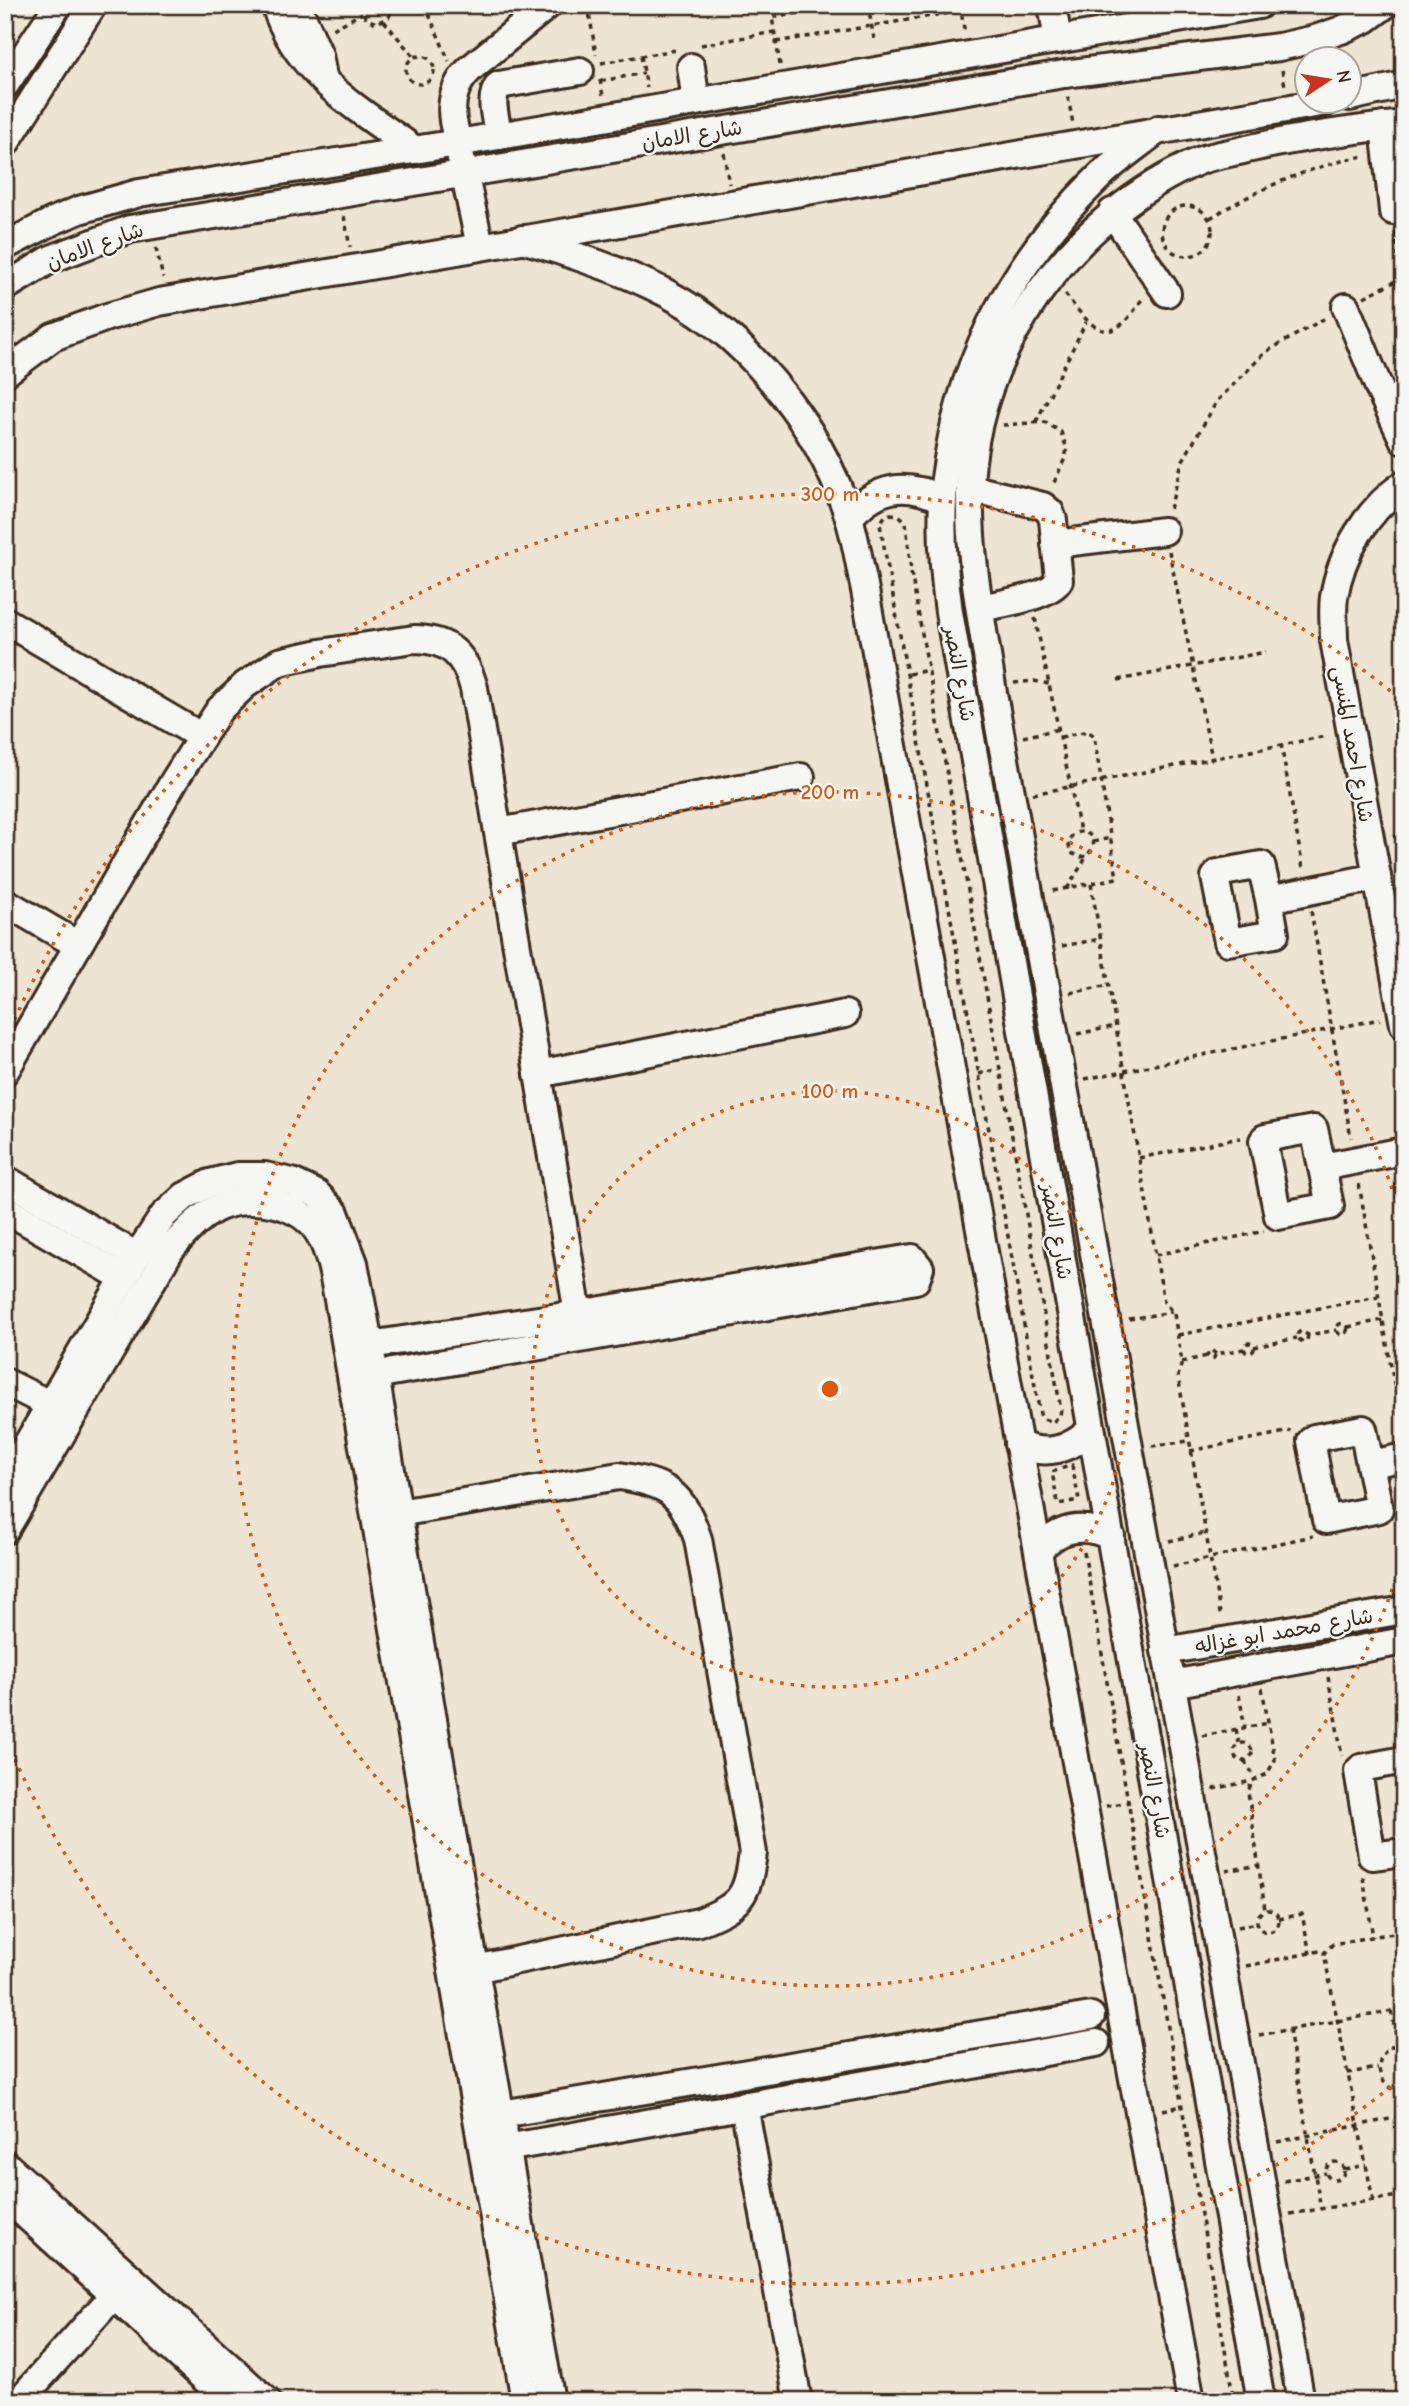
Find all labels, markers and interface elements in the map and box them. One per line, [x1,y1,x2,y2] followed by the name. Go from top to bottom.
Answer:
[1294,46,1364,116] north arrow
[1332,68,1356,85] text: N
[640,115,744,158] street label: شارع الامان
[43,217,148,277] street label: شارع الامان
[801,482,859,506] text: 300 m
[937,623,980,724] street label: شارع النصر
[1324,664,1379,825] street label: شارع احمد المنسى
[801,780,859,804] text: 200 m
[802,1079,858,1103] text: 100 m
[1034,1181,1077,1282] street label: شارع النصر
[818,1377,842,1401] centre of rings
[1193,1604,1375,1661] street label: شارع محمد ابو غزاله
[1132,1740,1175,1841] street label: شارع النصر

